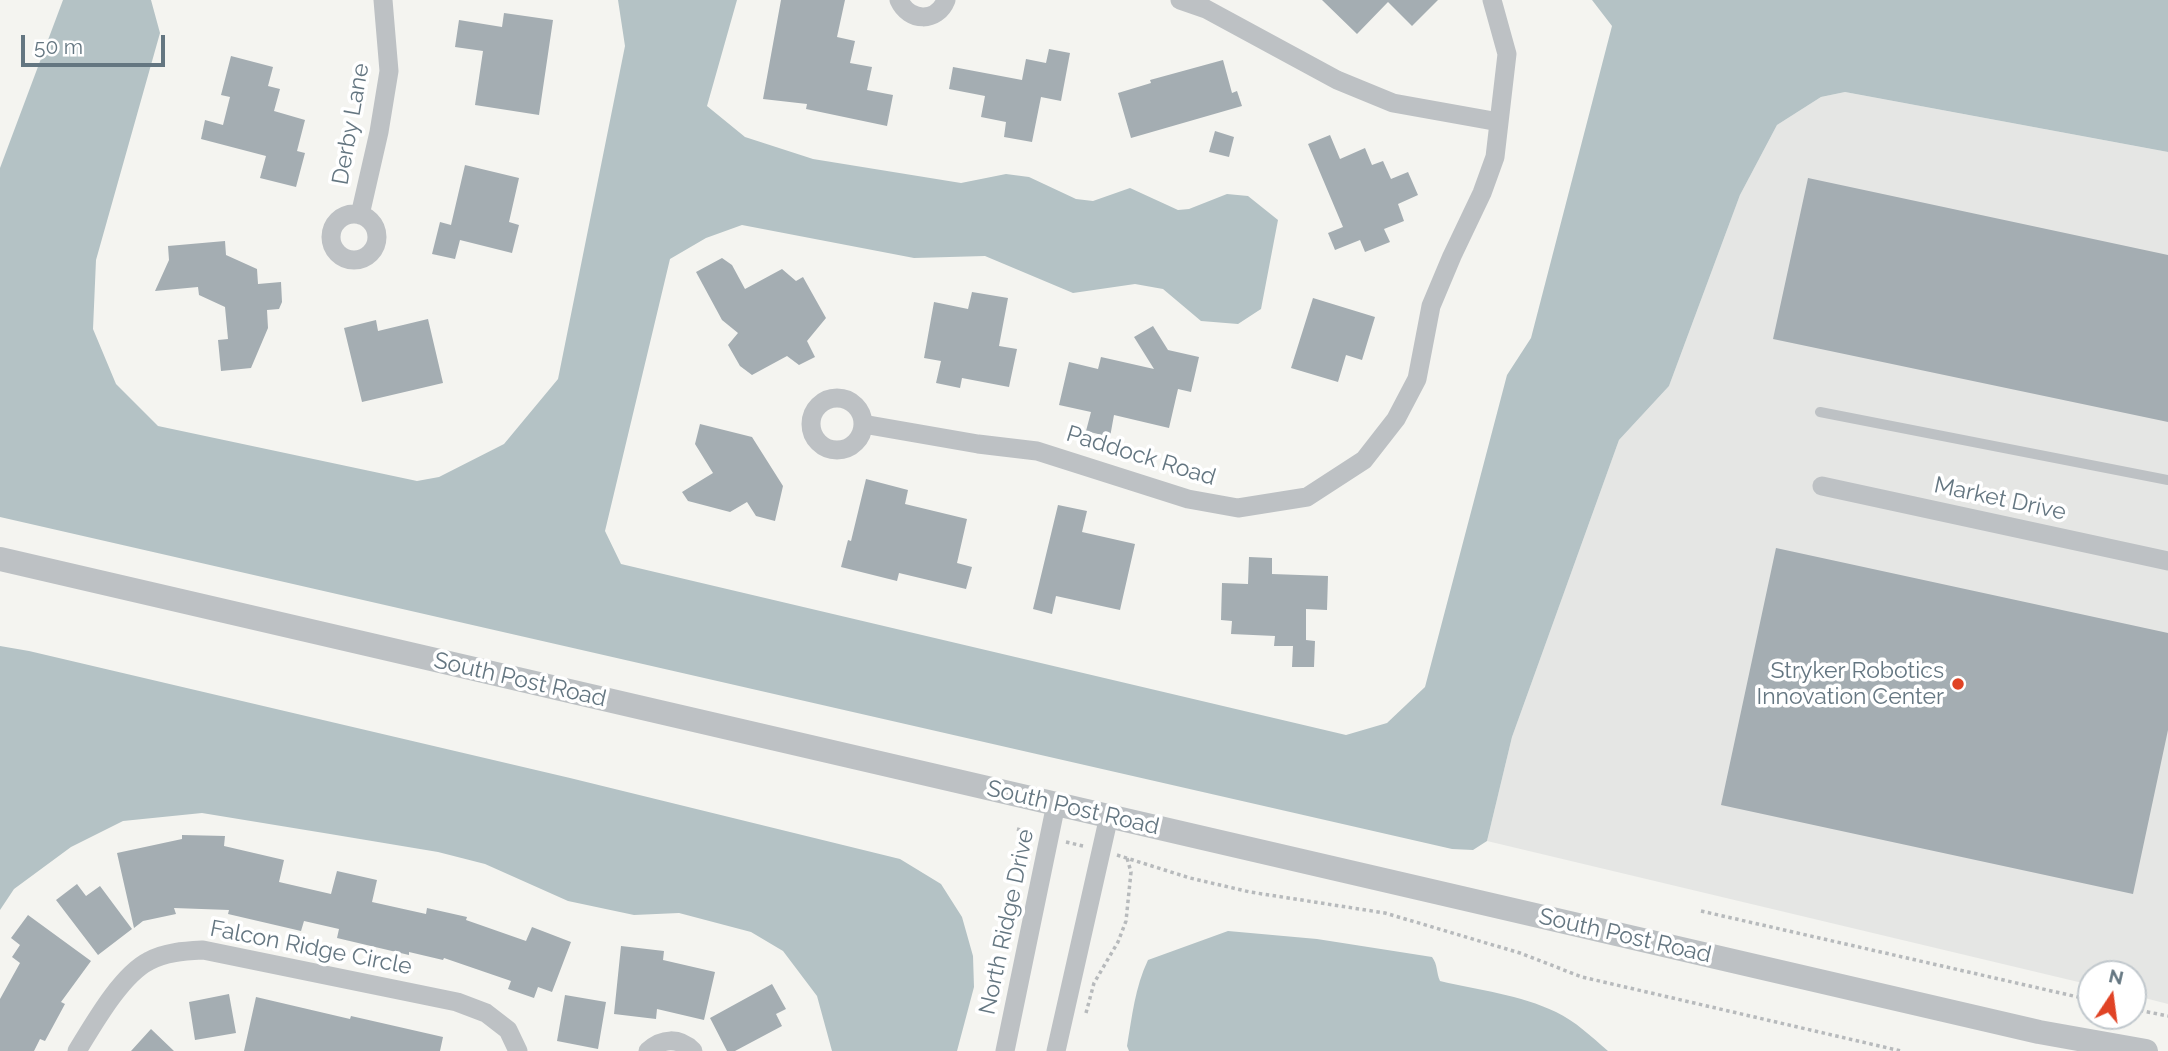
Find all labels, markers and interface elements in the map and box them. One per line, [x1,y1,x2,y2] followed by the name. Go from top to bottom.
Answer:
[24,21,168,65] scale bar
[34,34,83,59] text: 50 m
[327,61,375,187] street label: Derby Lane
[1063,420,1219,492] street label: Paddock Road
[1932,472,2068,526] street label: Market Drive
[431,647,609,713] street label: South Post Road
[1756,657,1944,711] place label: Stryker Robotics Innovation Center
[1950,676,1966,692] marker: Stryker Robotics Innovation Center
[984,775,1162,841] street label: South Post Road
[974,827,1040,1017] street label: North Ridge Drive
[1536,903,1714,969] street label: South Post Road
[208,915,414,981] street label: Falcon Ridge Circle
[2077,960,2147,1030] north arrow
[2107,964,2126,989] text: N

